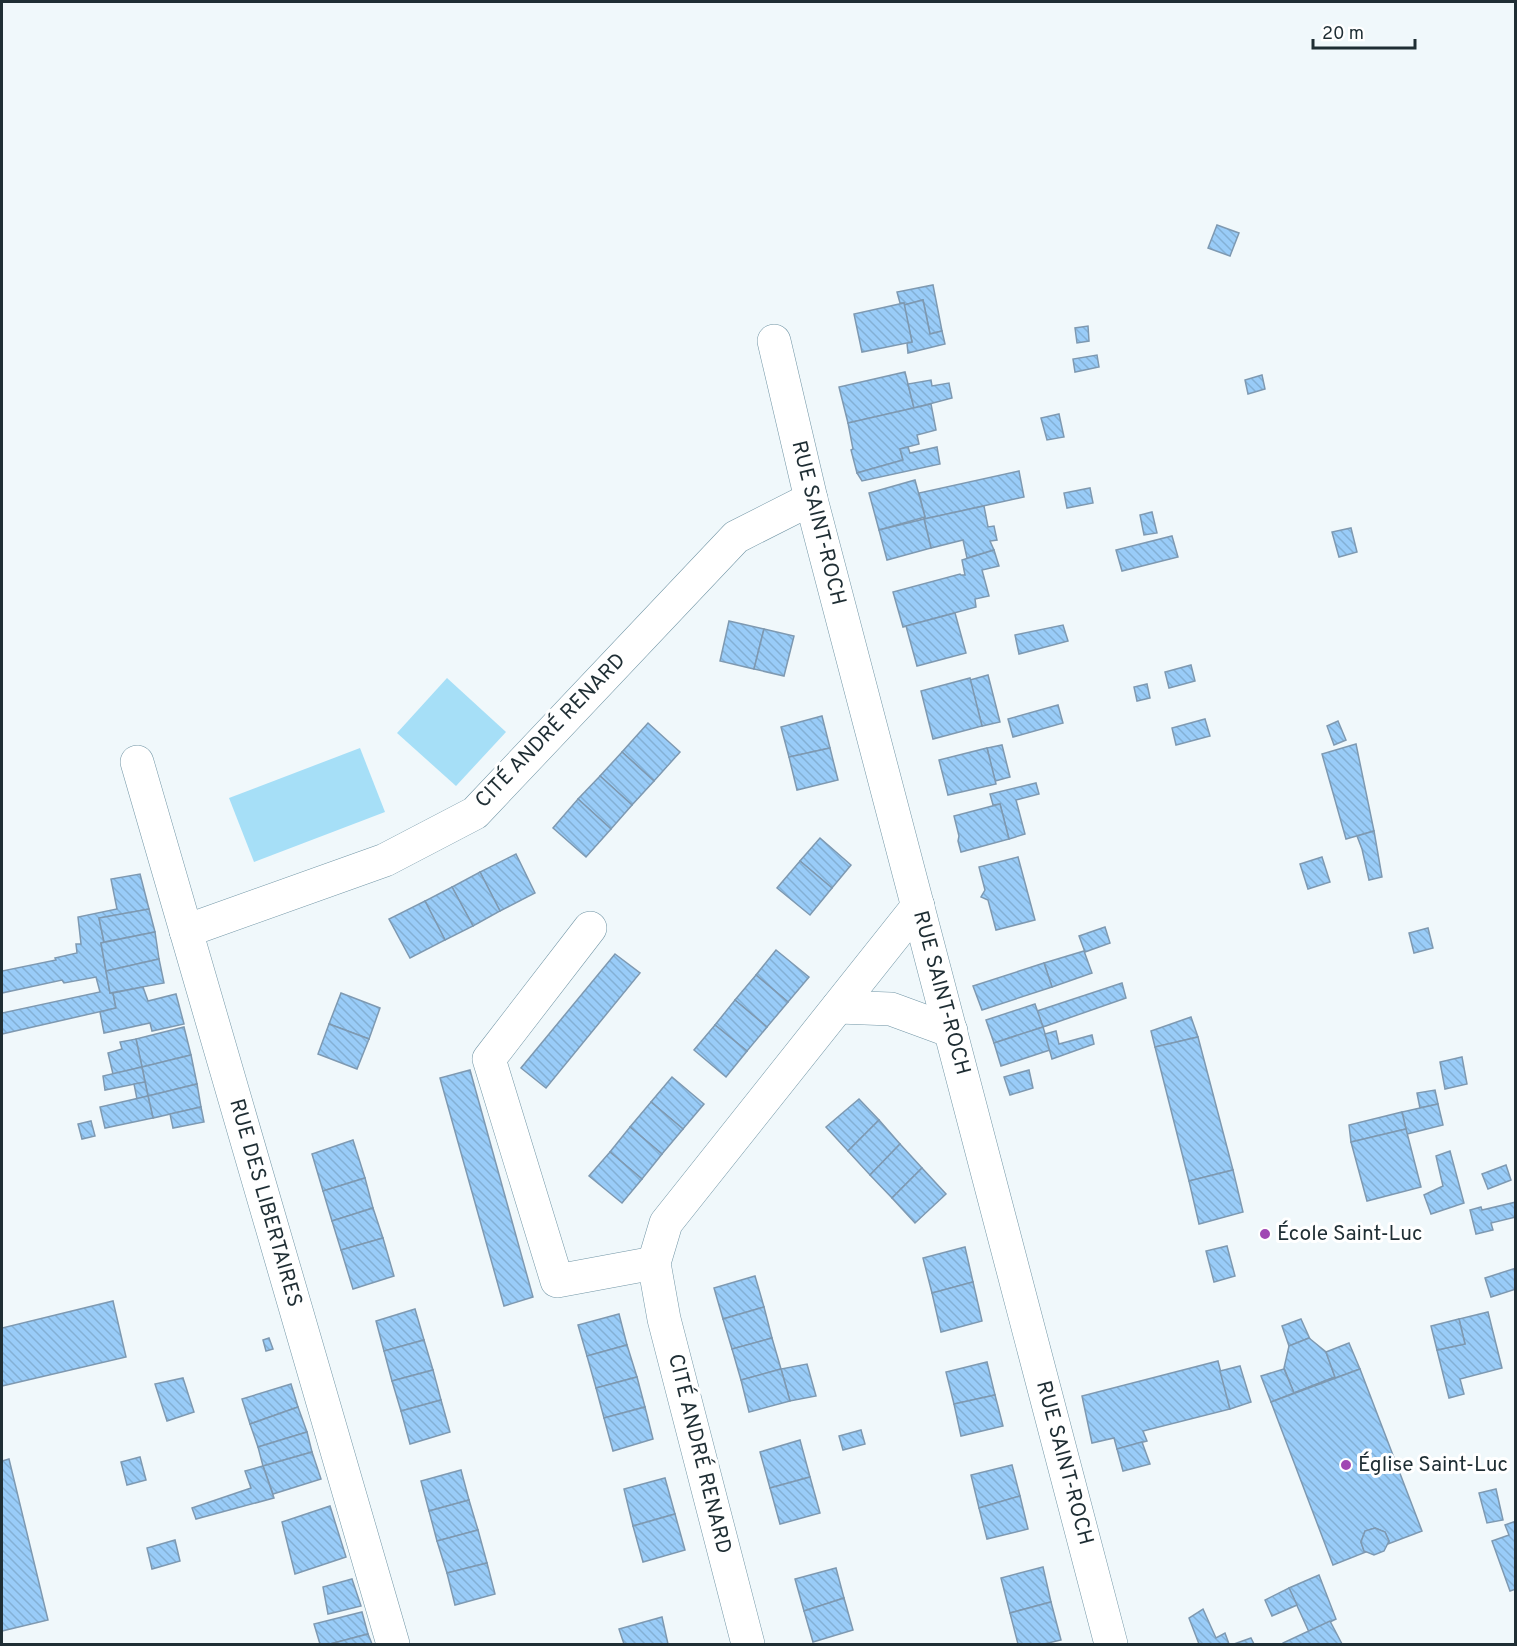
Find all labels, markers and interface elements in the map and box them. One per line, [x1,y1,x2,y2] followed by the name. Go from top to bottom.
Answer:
[1313,12,1415,50] scale bar
[1322,23,1364,46] text: 20 m
[784,438,852,608] street label: RUE SAINT-ROCH
[469,647,632,814] street label: CITÉ ANDRÉ RENARD
[906,908,976,1078] street label: RUE SAINT-ROCH
[222,1096,308,1310] street label: RUE DES LIBERTAIRES
[1277,1220,1423,1248] place label: École Saint-Luc
[1258,1227,1272,1241] marker: École Saint-Luc
[661,1351,738,1557] street label: CITÉ ANDRÉ RENARD
[1029,1378,1099,1548] street label: RUE SAINT-ROCH
[1358,1451,1508,1479] place label: Église Saint-Luc
[1339,1458,1353,1472] marker: Église Saint-Luc

